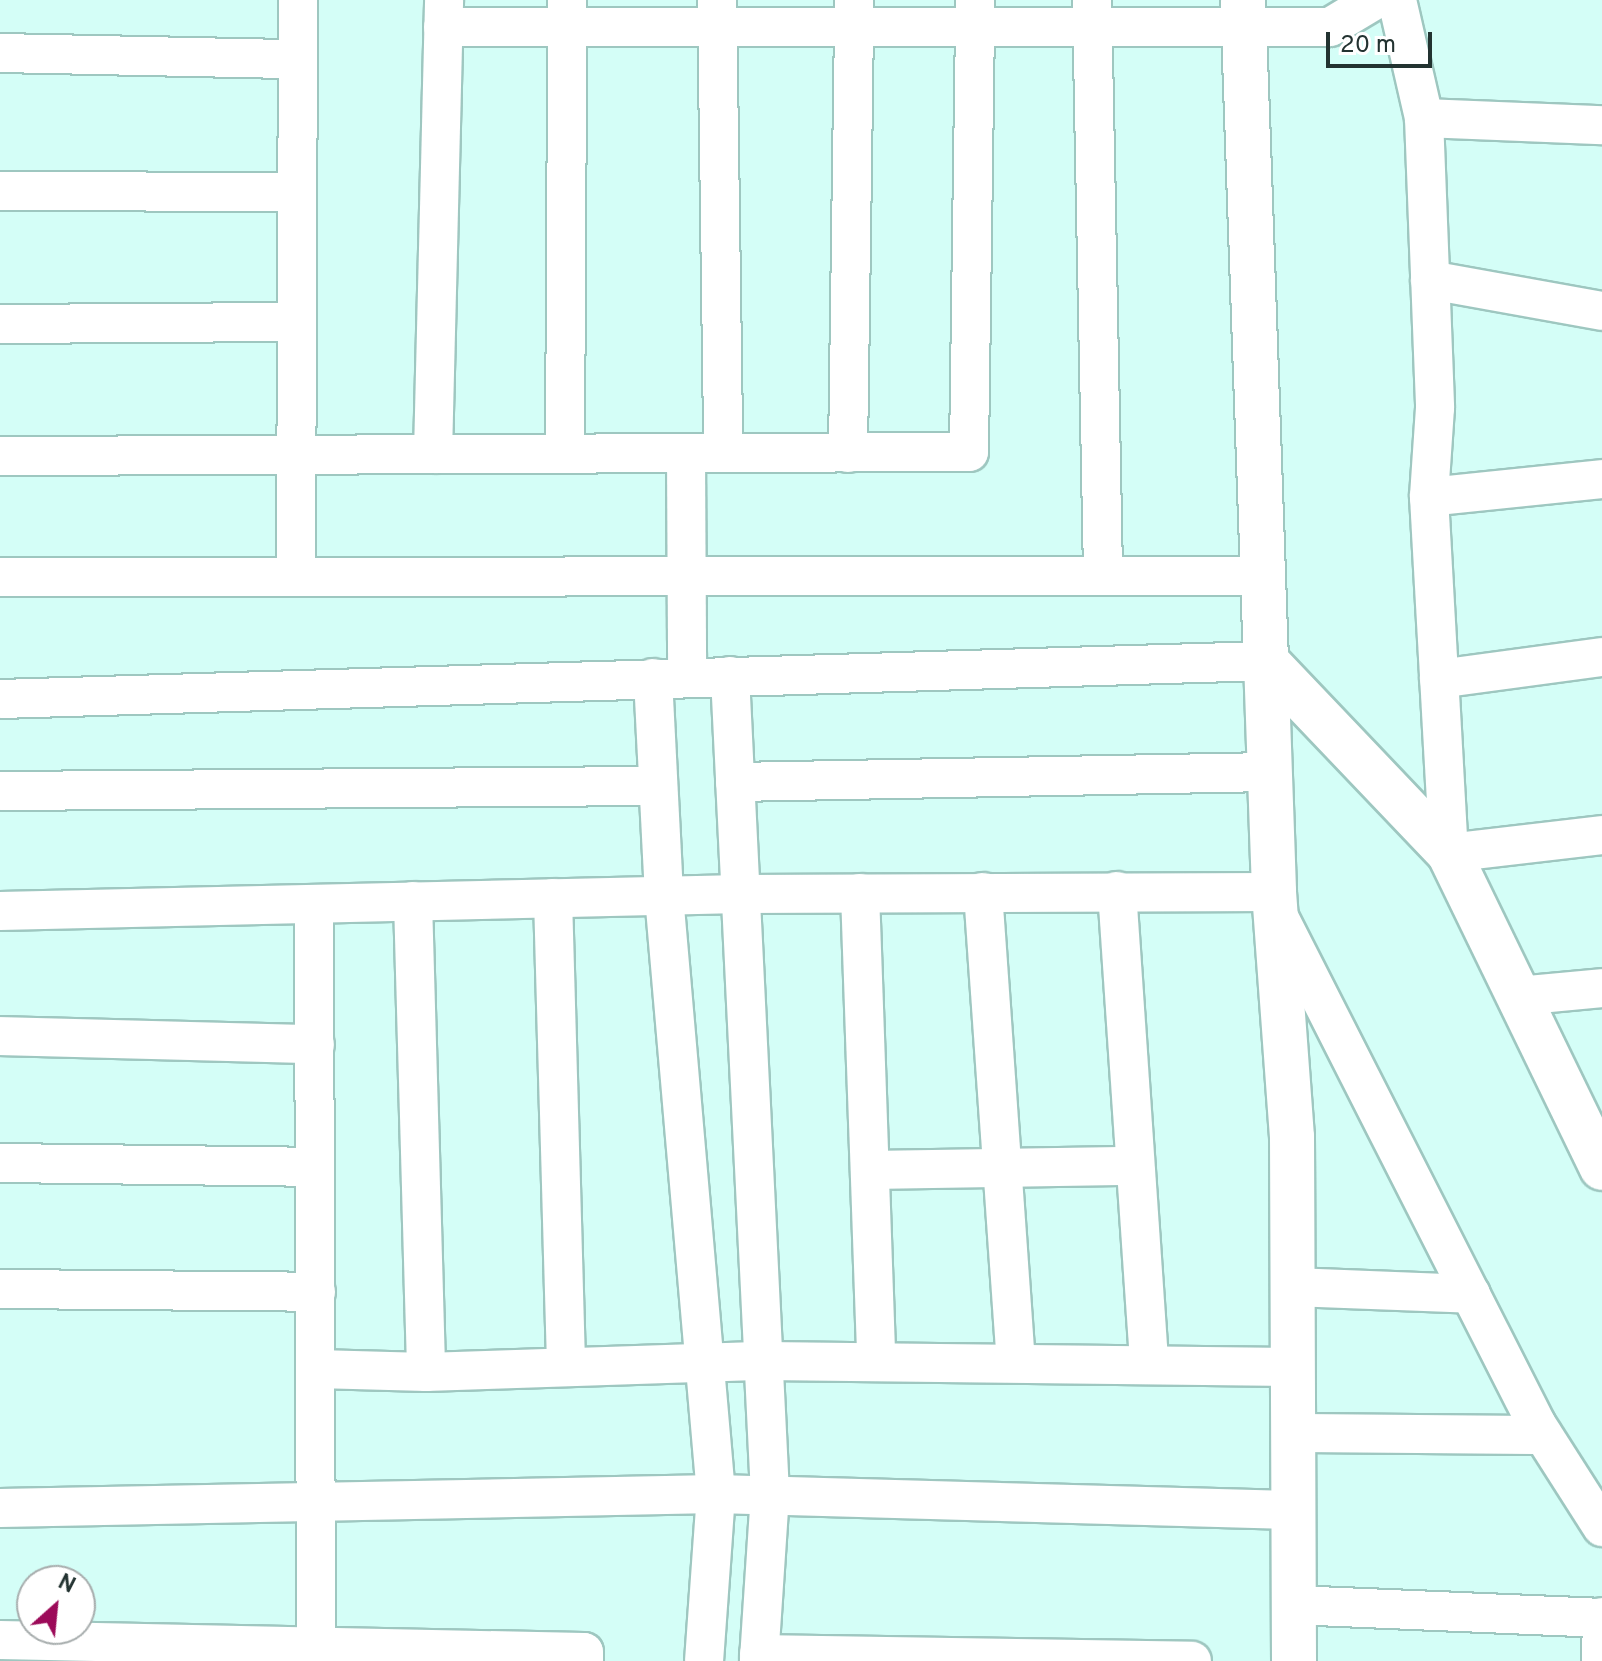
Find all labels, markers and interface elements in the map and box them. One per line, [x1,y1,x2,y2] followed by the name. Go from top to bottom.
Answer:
[1330,16,1436,66] scale bar
[1340,31,1396,61] text: 20 m
[16,1565,96,1645] north arrow
[53,1569,79,1601] text: N

